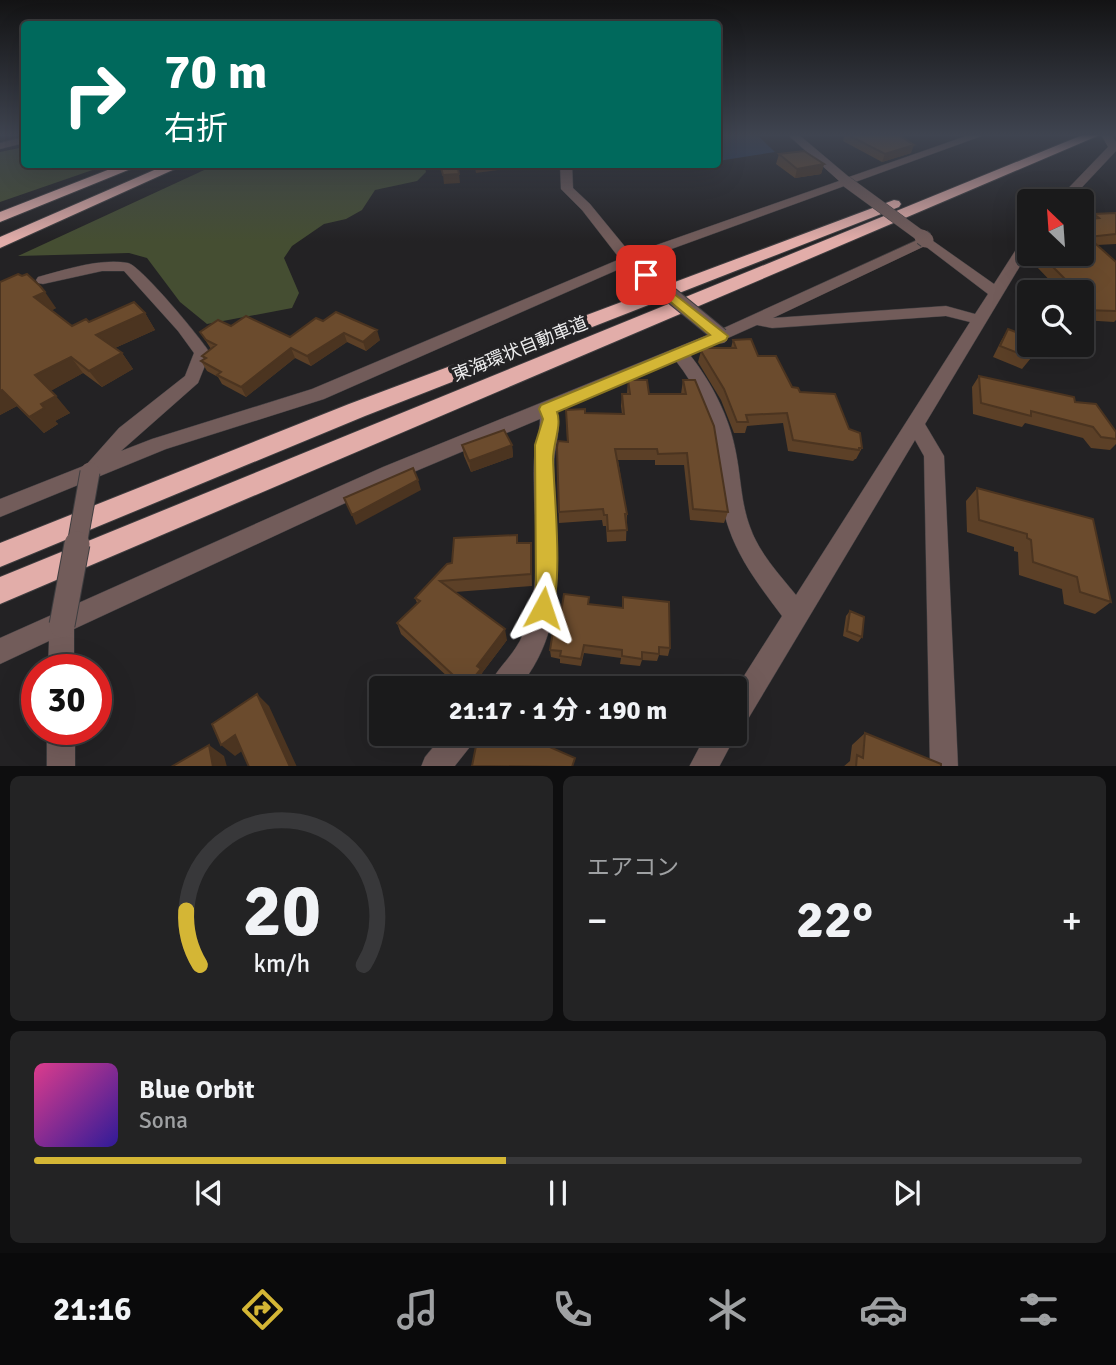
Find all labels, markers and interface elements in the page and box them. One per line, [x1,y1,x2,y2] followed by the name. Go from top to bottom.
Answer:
[164,42,267,102] text: 70 m
[49,49,140,140] icon: right
[164,109,228,148] text: 右折
[1017,189,1094,266] north arrow
[1017,189,1094,357] map controls
[616,245,676,305] pin
[627,256,665,294] icon: arrive
[1017,280,1094,357] button: search
[449,312,591,386] street label: 東海環状自動車道
[506,571,580,645] position arrow
[21,654,112,745] speed limit sign: 30
[449,695,667,727] text: 21:17 · 1 分 · 190 m
[587,853,679,882] text: エアコン
[242,867,321,956] text: 20
[796,888,873,952] text: 22°
[587,897,608,944] text: −
[1061,897,1082,944] text: +
[253,947,310,978] text: km/h
[139,1074,255,1106] text: Blue Orbit
[139,1106,188,1135] text: Sona
[190,1174,228,1212] icon: previous
[539,1174,577,1212] icon: pause
[888,1174,926,1212] icon: next
[238,1285,287,1334] icon: directions
[393,1285,442,1334] icon: music
[548,1285,597,1334] icon: phone
[703,1285,752,1334] icon: climate
[859,1285,908,1334] icon: car
[1014,1285,1063,1334] icon: filters
[53,1290,132,1329] text: 21:16

